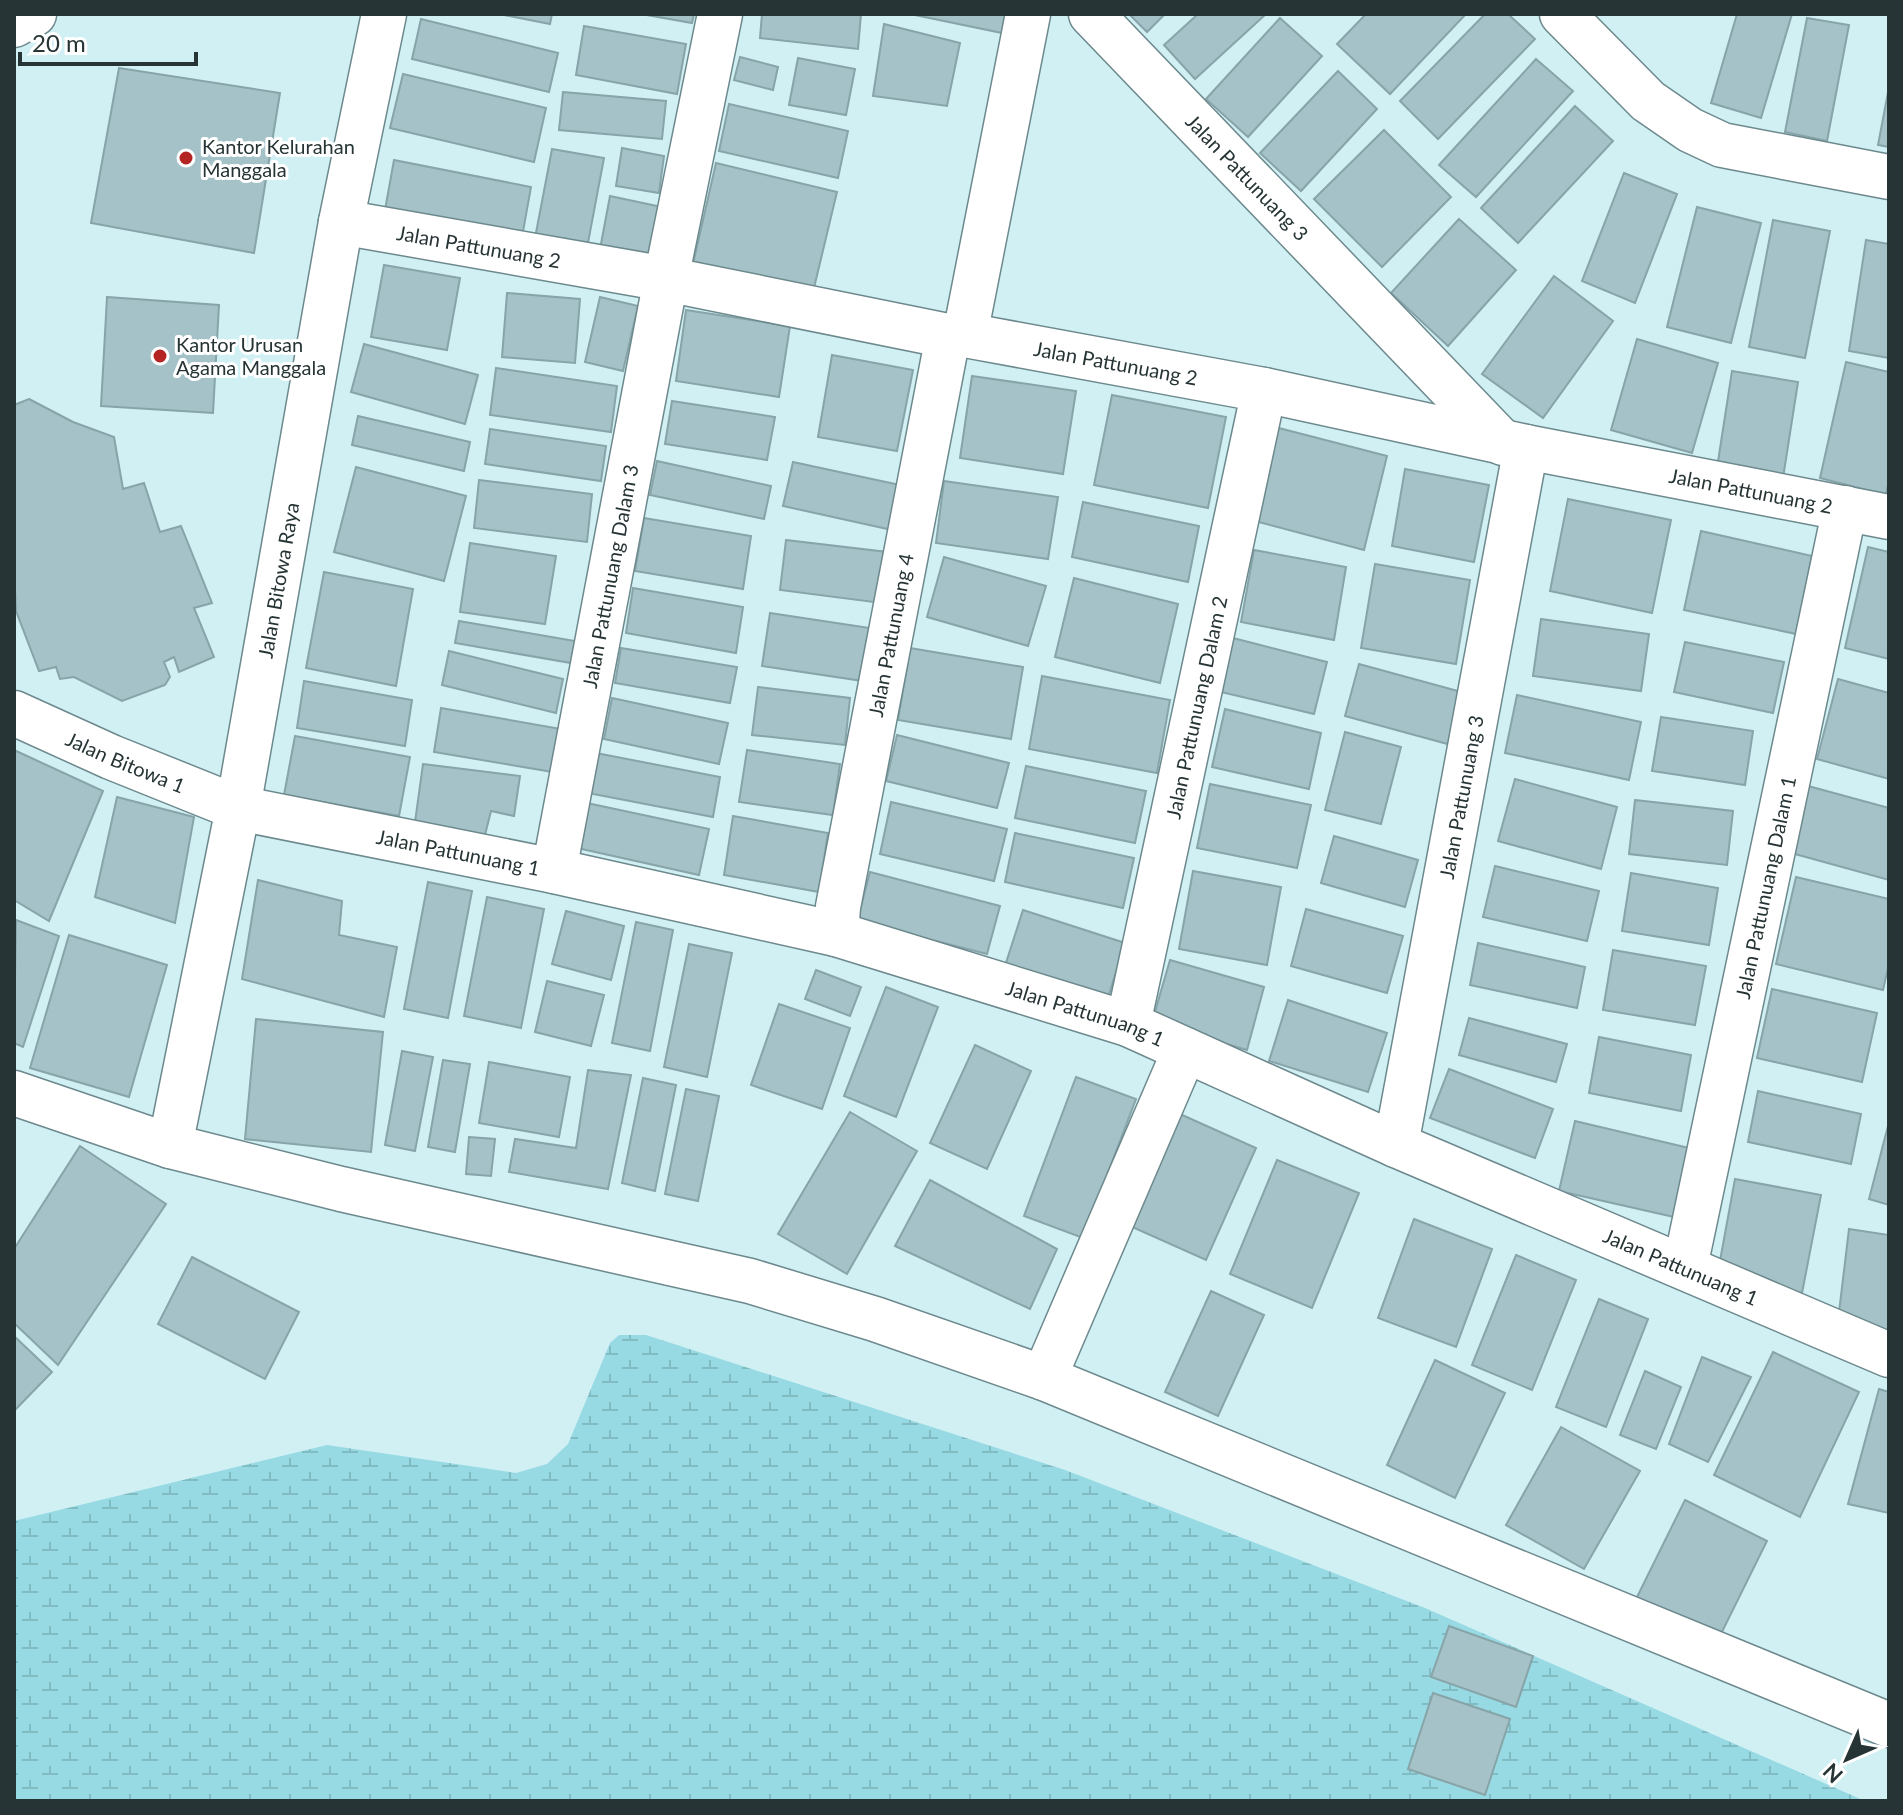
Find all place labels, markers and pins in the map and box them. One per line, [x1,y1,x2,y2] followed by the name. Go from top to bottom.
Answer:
[202,134,355,181] place label: Kantor Kelurahan Manggala
[177,149,195,167] marker: Kantor Kelurahan Manggala
[176,332,326,379] place label: Kantor Urusan Agama Manggala
[151,347,169,365] marker: Kantor Urusan Agama Manggala

